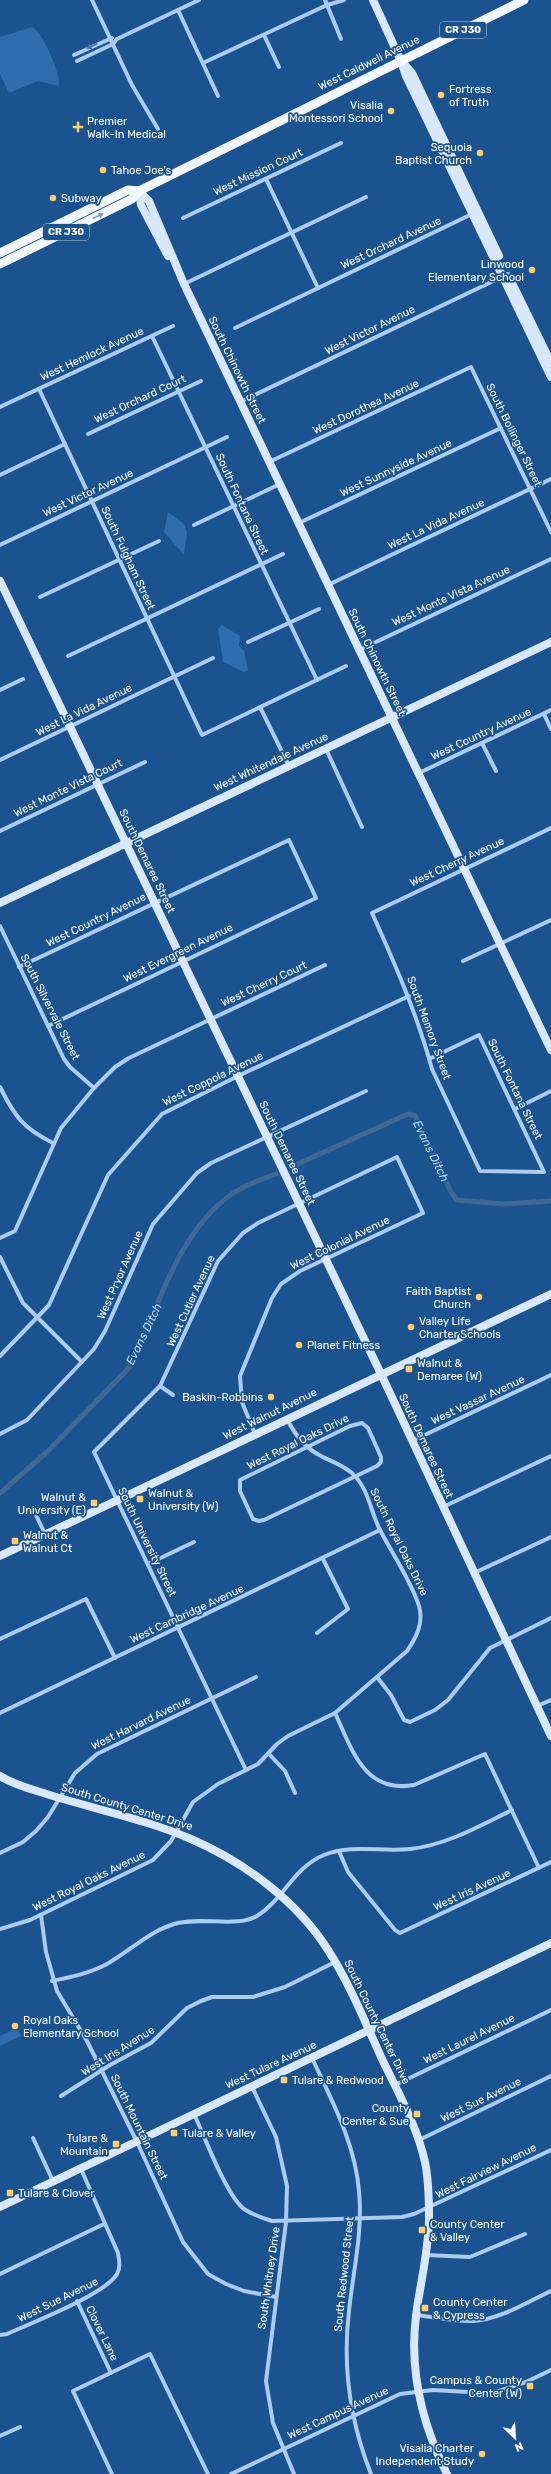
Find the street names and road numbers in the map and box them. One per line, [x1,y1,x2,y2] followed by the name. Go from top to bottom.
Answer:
[440,22,486,38] road number: CR J30
[316,33,422,93] street label: West Caldwell Avenue
[211,145,305,198] street label: West Mission Court
[339,214,443,272] street label: West Orchard Avenue
[43,224,89,240] road number: CR J30
[323,303,417,357] street label: West Victor Avenue
[205,314,269,426] street label: South Chinowth Street
[38,324,146,384] street label: West Hemlock Avenue
[92,372,189,426] street label: West Orchard Court
[311,377,421,437] street label: West Dorothea Avenue
[483,381,545,489] street label: South Bollinger Street
[338,436,454,500] street label: West Sunnyside Avenue
[213,451,271,557] street label: South Fontana Street
[41,466,135,520] street label: West Victor Avenue
[385,496,487,552] street label: West La Vida Avenue
[98,504,158,612] street label: South Fulgham Street
[390,563,512,629] street label: West Monte Vista Avenue
[345,606,409,718] street label: South Chinowth Street
[34,681,134,739] street label: West La Vida Avenue
[429,705,533,763] street label: West Country Avenue
[212,730,330,794] street label: West Whitendale Avenue
[12,756,125,820] street label: West Monte Vista Court
[116,807,178,916] street label: South Demaree Street
[408,834,506,890] street label: West Cherry Avenue
[44,890,148,950] street label: West Country Avenue
[121,921,235,985] street label: West Evergreen Avenue
[18,952,83,1063] street label: South Silvervale Street
[219,958,310,1010] street label: West Cherry Court
[404,975,454,1082] street label: South Memory Street
[485,1037,545,1142] street label: South Fontana Street
[161,1049,265,1109] street label: West Coppola Avenue
[256,1099,318,1208] street label: South Demaree Street
[288,1213,392,1273] street label: West Colonial Avenue
[95,1229,145,1321] street label: West Pryor Avenue
[164,1253,218,1349] street label: West Cutler Avenue
[429,1373,527,1427] street label: West Vassar Avenue
[221,1386,319,1442] street label: West Walnut Avenue
[396,1392,456,1501] street label: South Demaree Street
[245,1412,351,1472] street label: West Royal Oaks Drive
[115,1485,179,1599] street label: South University Street
[367,1486,431,1598] street label: South Royal Oaks Drive
[128,1582,246,1646] street label: West Cambridge Avenue
[89,1693,193,1753] street label: West Harvard Avenue
[60,1781,194,1833] street label: South County Center Drive
[31,1848,147,1914] street label: West Royal Oaks Avenue
[431,1866,513,1914] street label: West Iris Avenue
[341,1958,413,2086] street label: South County Center Drive
[421,2011,517,2067] street label: West Laurel Avenue
[79,2023,157,2079] street label: West Iris Avenue
[223,2038,319,2092] street label: West Tulare Avenue
[108,2072,171,2183] street label: South Mountain Street
[439,2075,523,2125] street label: West Sue Avenue
[433,2141,539,2201] street label: West Fairview Avenue
[331,2215,357,2332] street label: South Redwood Street
[255,2226,283,2330] street label: South Whitney Drive
[16,2275,100,2325] street label: West Sue Avenue
[83,2303,121,2363] street label: Clover Lane
[285,2384,391,2442] street label: West Campus Avenue

